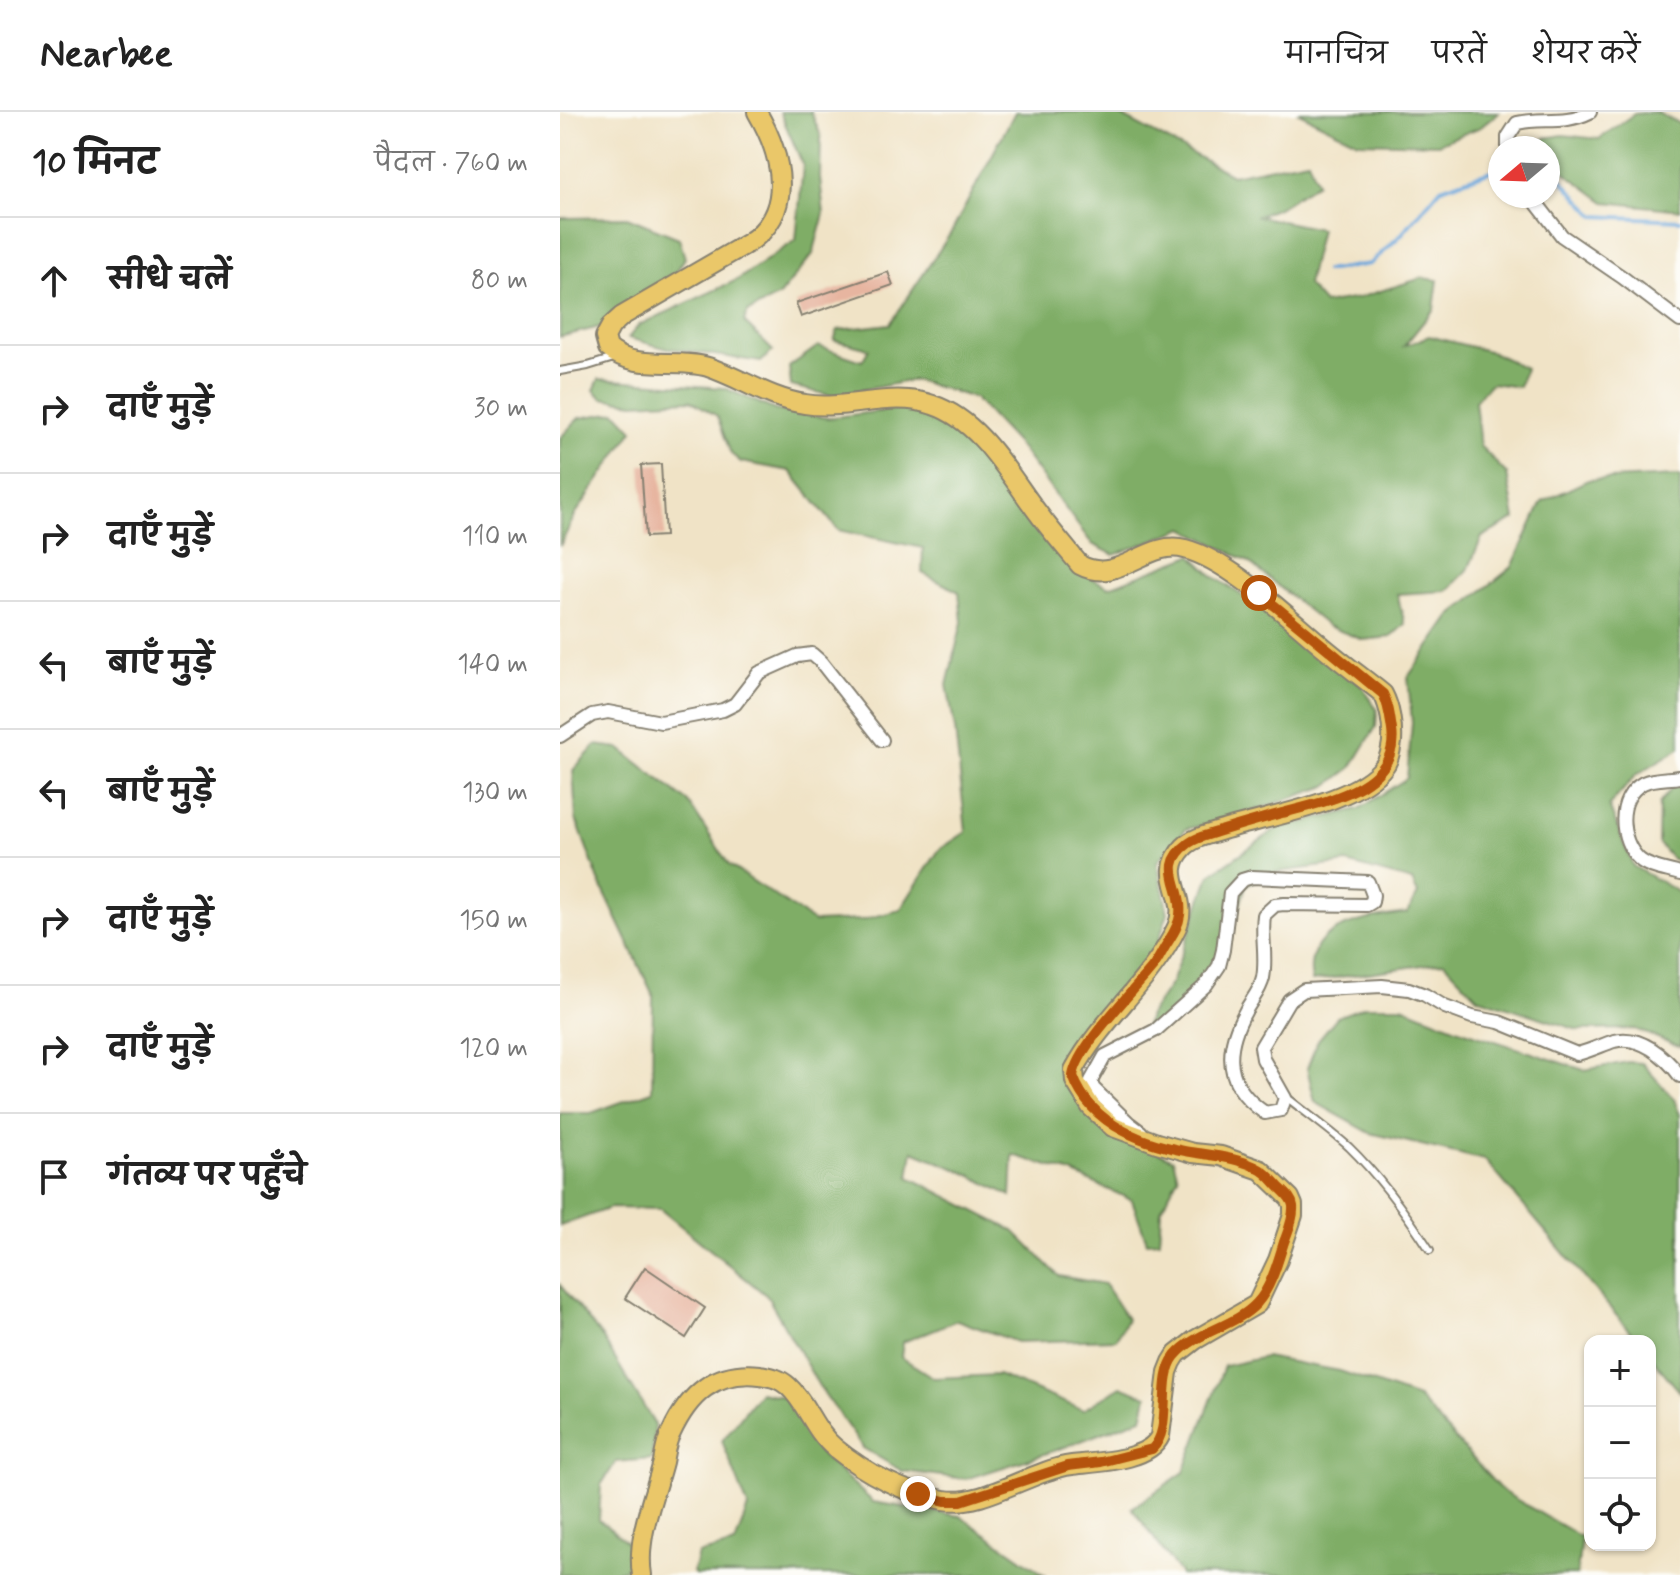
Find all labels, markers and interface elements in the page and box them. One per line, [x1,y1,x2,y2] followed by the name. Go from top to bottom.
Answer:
[40,31,173,80] text: Nearbee
[1285,37,1388,74] text: मानचित्र
[1432,37,1487,74] text: परतें
[1531,37,1640,74] text: शेयर करें
[1488,136,1560,208] north arrow
[32,141,158,186] text: 10 मिनट
[374,147,528,181] text: पैदल · 760 m
[32,259,76,303] icon: ahead
[108,261,231,300] text: सीधे चलें
[471,264,528,298] text: 80 m
[32,387,76,431] icon: right
[108,389,213,428] text: दाएँ मुड़ें
[474,392,528,426] text: 30 m
[32,515,76,559] icon: right
[108,517,213,556] text: दाएँ मुड़ें
[462,520,528,554] text: 110 m
[1241,575,1277,611] route start
[32,643,76,687] icon: left
[108,645,214,684] text: बाएँ मुड़ें
[457,648,528,682] text: 140 m
[32,771,76,815] icon: left
[108,773,214,812] text: बाएँ मुड़ें
[462,776,528,810] text: 130 m
[32,899,76,943] icon: right
[108,901,213,940] text: दाएँ मुड़ें
[459,904,528,938] text: 150 m
[32,1027,76,1071] icon: right
[108,1029,213,1068] text: दाएँ मुड़ें
[459,1032,528,1066] text: 120 m
[32,1155,76,1199] icon: arrive
[108,1157,307,1196] text: गंतव्य पर पहुँचे
[1584,1335,1656,1551] map controls
[1584,1335,1656,1407] button: +
[1584,1407,1656,1479] button: −
[900,1476,936,1512] route end
[1584,1479,1656,1551] button: locate

